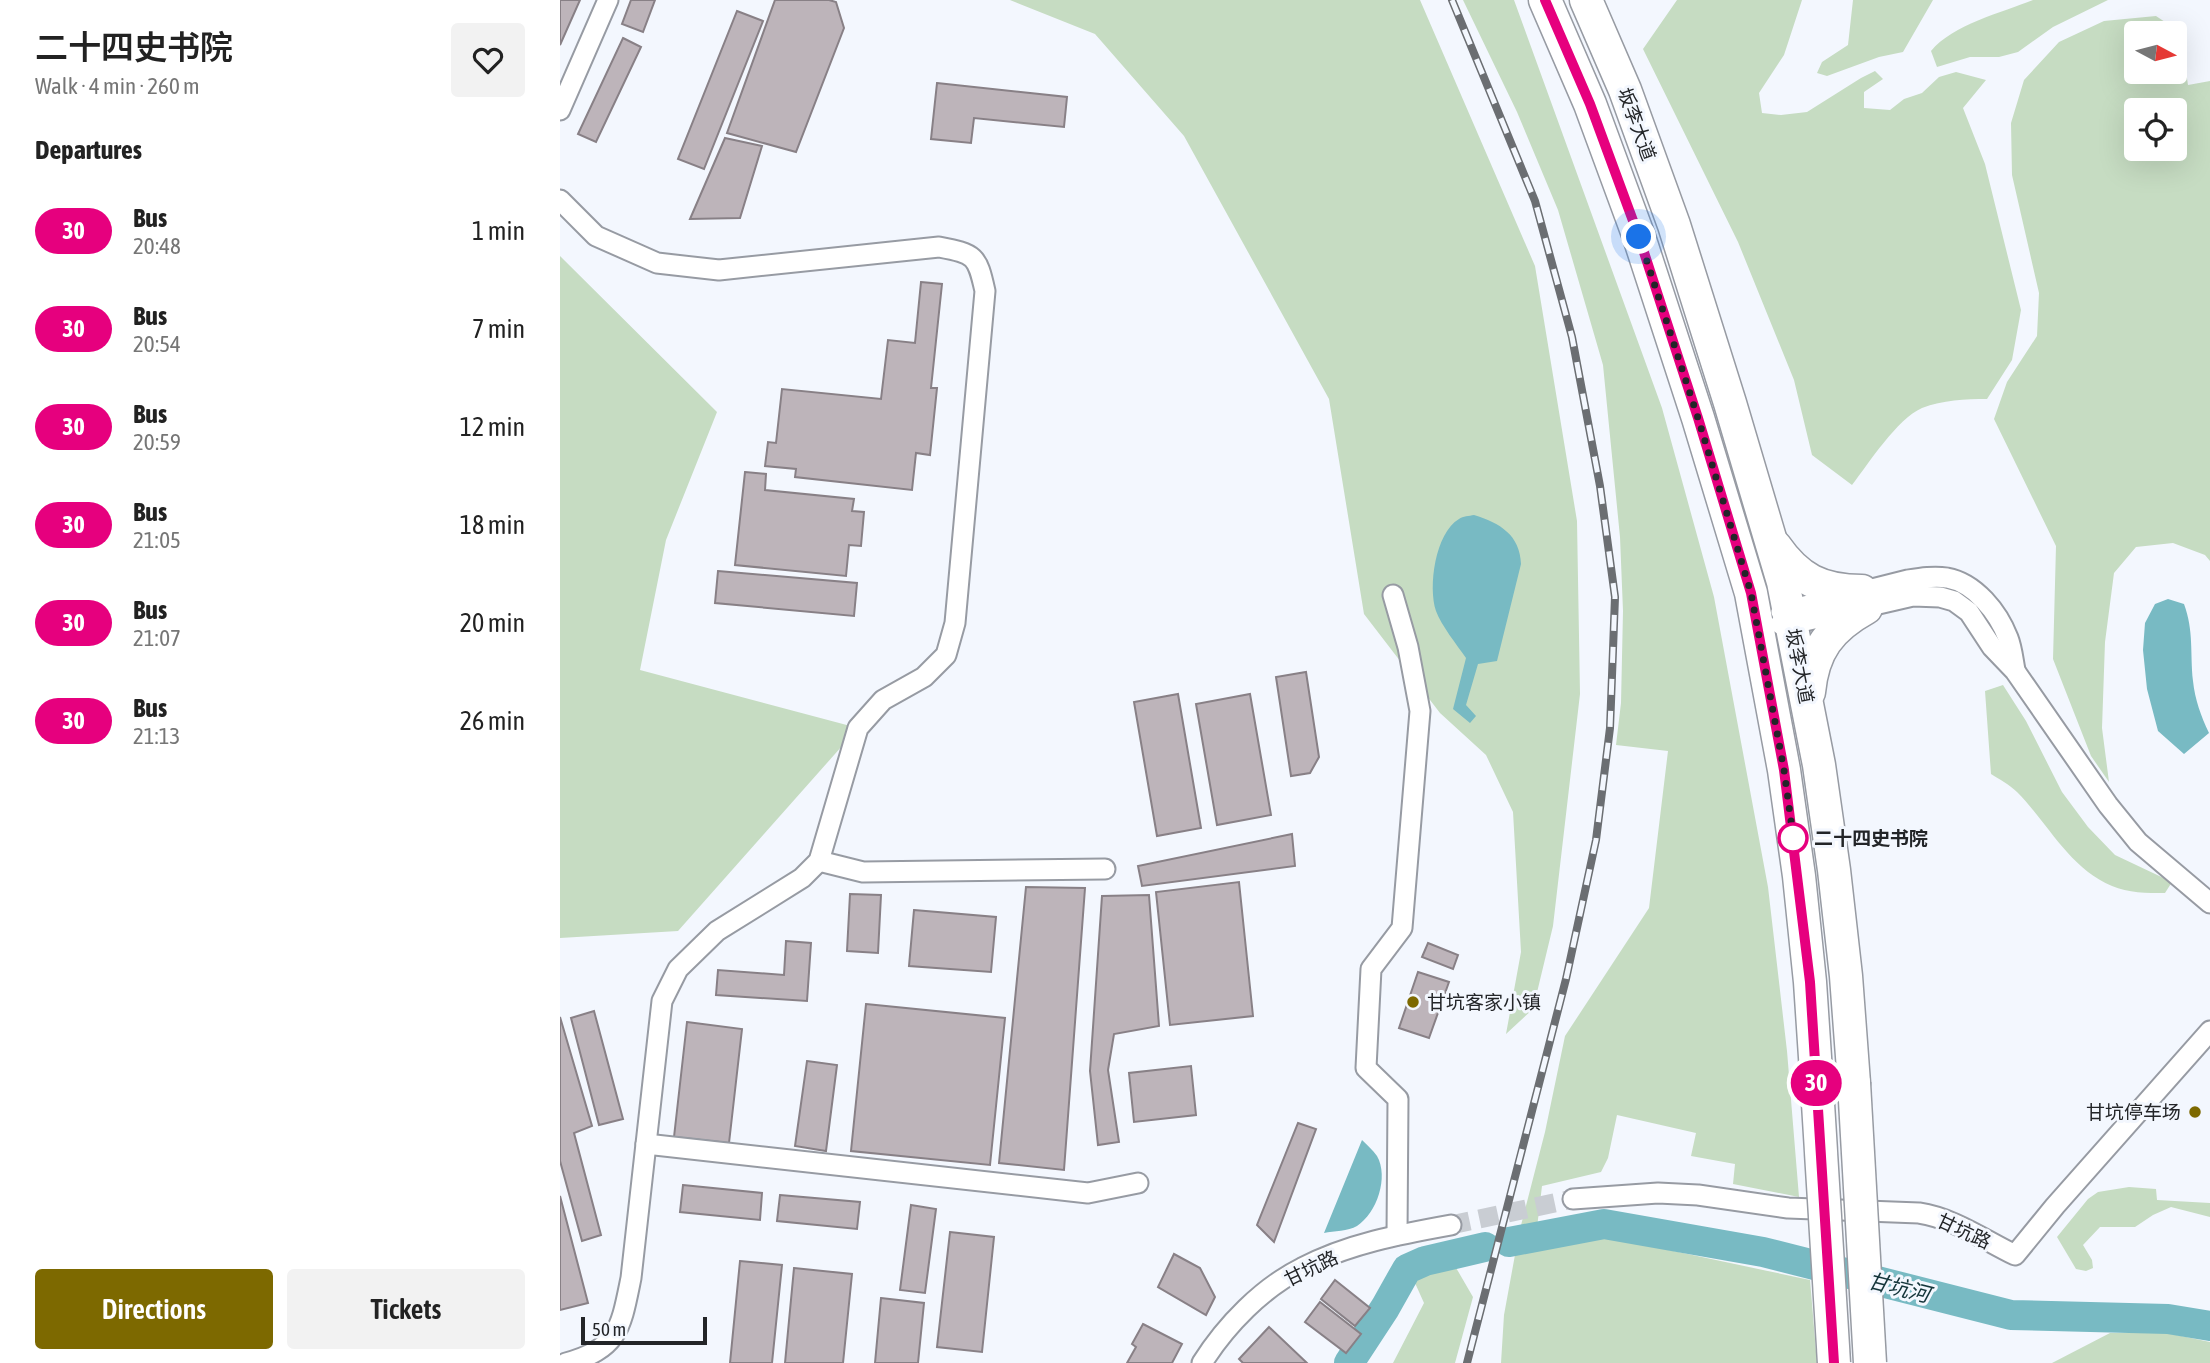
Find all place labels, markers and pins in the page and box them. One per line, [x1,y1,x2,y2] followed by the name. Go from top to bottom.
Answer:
[1778,823,1808,853] marker: 二十四史书院
[1814,827,1928,849] place label: 二十四史书院
[1427,991,1541,1013] place label: 甘坑客家小镇
[1405,994,1421,1010] marker: 甘坑客家小镇
[2086,1101,2181,1123] place label: 甘坑停车场
[2187,1104,2203,1120] marker: 甘坑停车场

